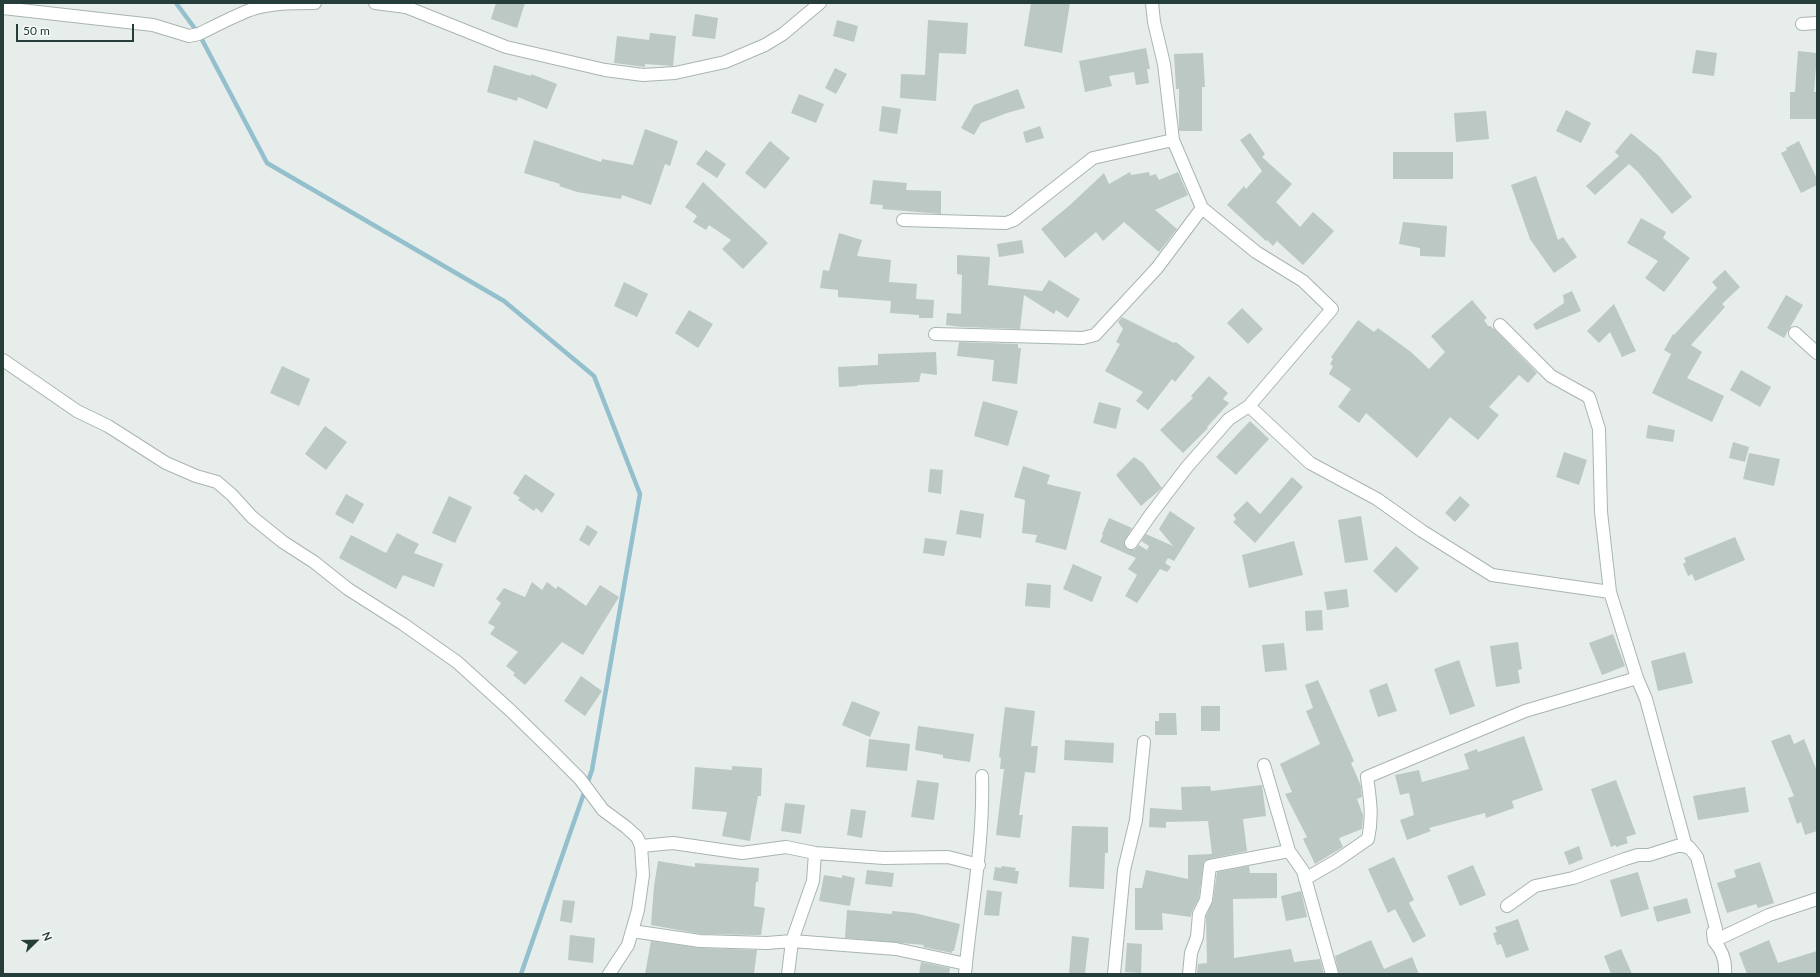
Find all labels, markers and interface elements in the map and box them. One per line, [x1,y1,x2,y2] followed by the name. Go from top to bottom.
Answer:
[18,16,136,42] scale bar
[23,23,50,38] text: 50 m
[16,921,56,961] north arrow
[40,930,55,943] text: N

